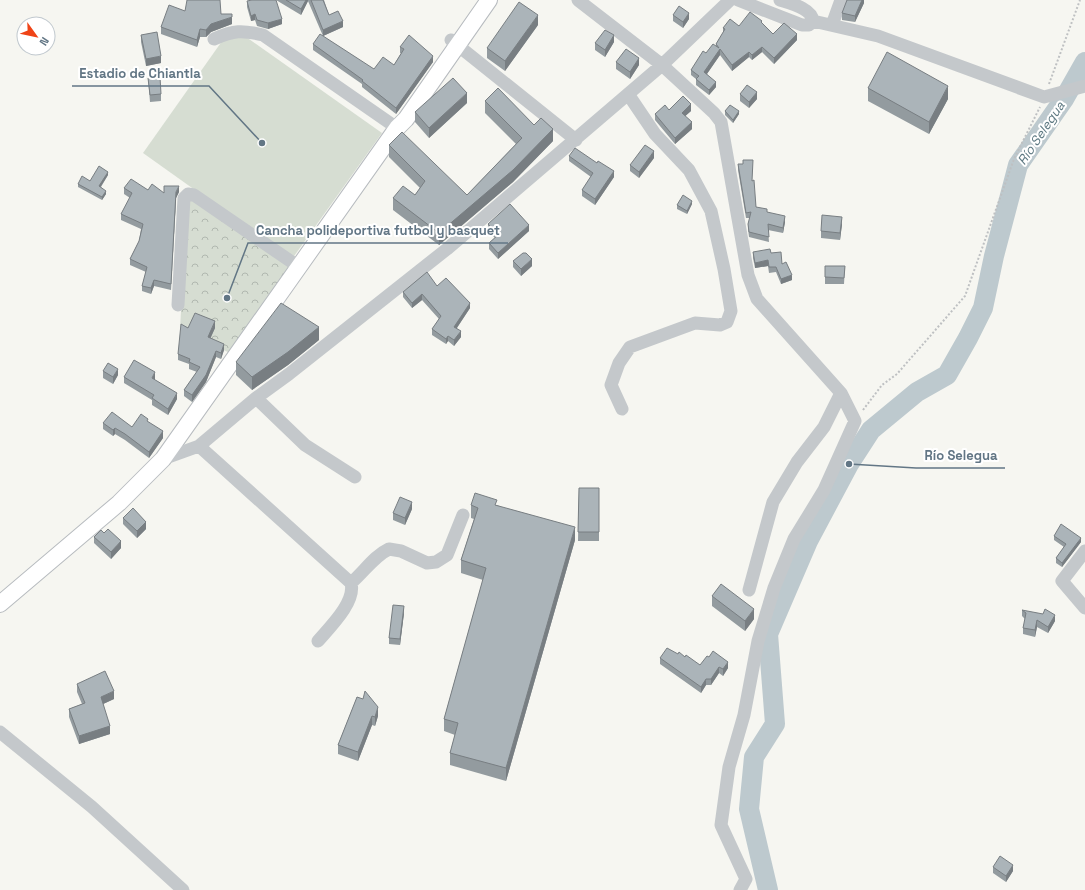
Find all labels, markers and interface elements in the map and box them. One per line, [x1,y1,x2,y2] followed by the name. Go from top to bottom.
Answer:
[16,16,56,56] north arrow
[37,35,52,48] text: N
[72,61,209,86] callout: Estadio de Chiantla
[79,65,201,82] text: Estadio de Chiantla
[1014,98,1069,168] water label: Río Selegua
[248,218,508,243] callout: Cancha polideportiva futbol y basquet
[256,222,500,239] text: Cancha polideportiva futbol y basquet
[916,443,1005,468] callout: Río Selegua
[924,447,998,464] text: Río Selegua

